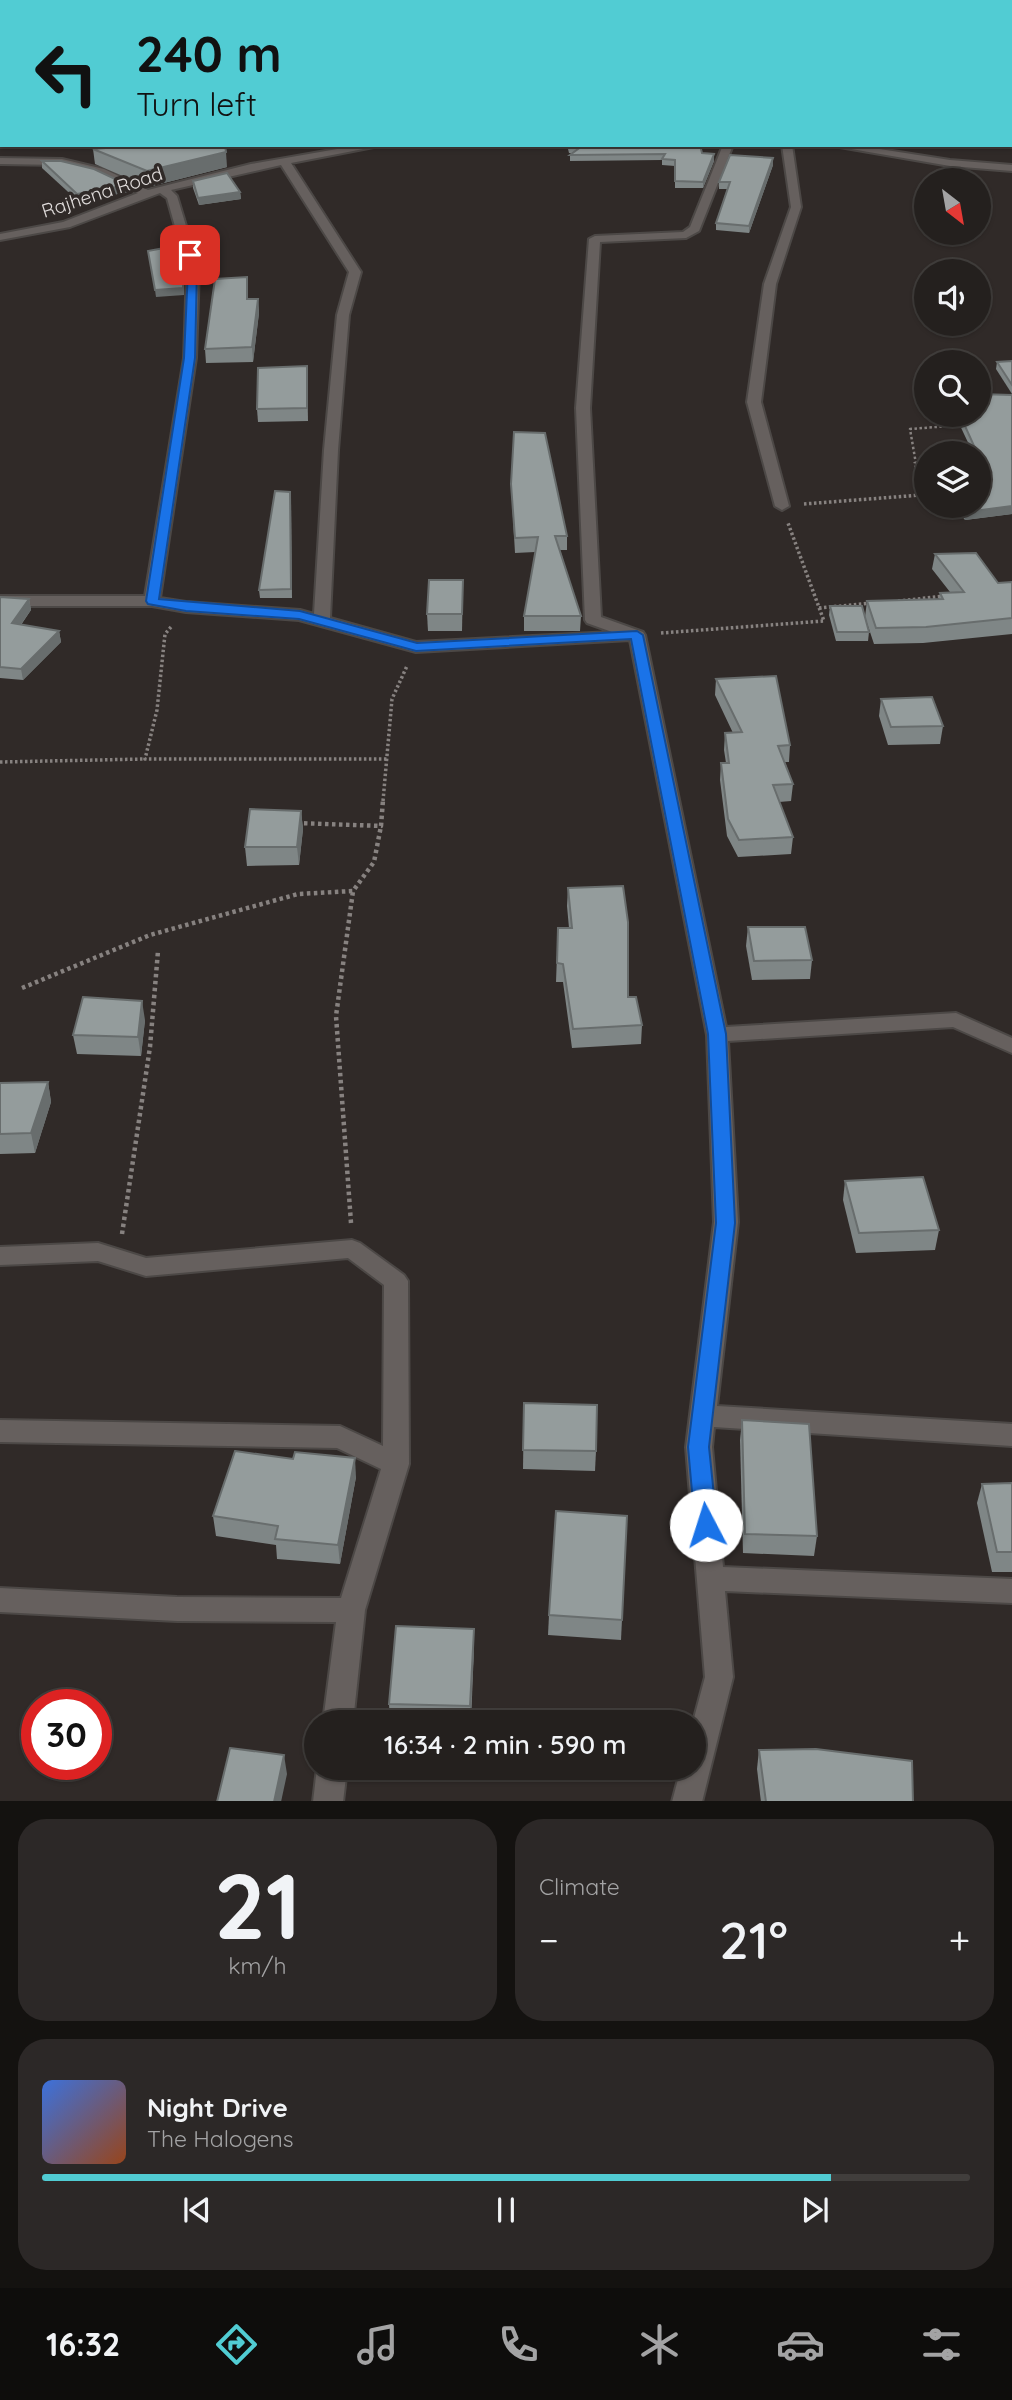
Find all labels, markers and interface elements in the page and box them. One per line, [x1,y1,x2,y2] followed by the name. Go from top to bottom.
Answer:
[136,23,282,84] text: 240 m
[21,28,112,119] icon: left
[136,84,257,124] text: Turn left
[38,161,166,223] street label: Rajhena Road
[914,168,990,245] north arrow
[914,168,991,518] map controls
[160,225,220,285] pin
[171,236,209,274] icon: arrive
[914,259,991,336] button: sound
[914,350,991,427] button: search
[914,441,991,518] button: layers
[669,1488,743,1562] position arrow
[21,1689,112,1780] speed limit sign: 30
[384,1728,626,1761] text: 16:34 · 2 min · 590 m
[214,1848,301,1962] text: 21
[539,1872,620,1901] text: Climate
[719,1907,788,1972] text: 21°
[539,1916,559,1964] text: −
[949,1916,970,1964] text: +
[228,1951,287,1980] text: km/h
[147,2091,288,2124] text: Night Drive
[147,2124,294,2153] text: The Halogens
[178,2191,216,2229] icon: previous
[487,2191,525,2229] icon: pause
[796,2191,834,2229] icon: next
[212,2320,261,2369] icon: directions
[353,2320,402,2369] icon: music
[494,2320,543,2369] icon: phone
[635,2320,684,2369] icon: climate
[776,2320,825,2369] icon: car
[917,2320,966,2369] icon: filters
[46,2324,120,2364] text: 16:32

